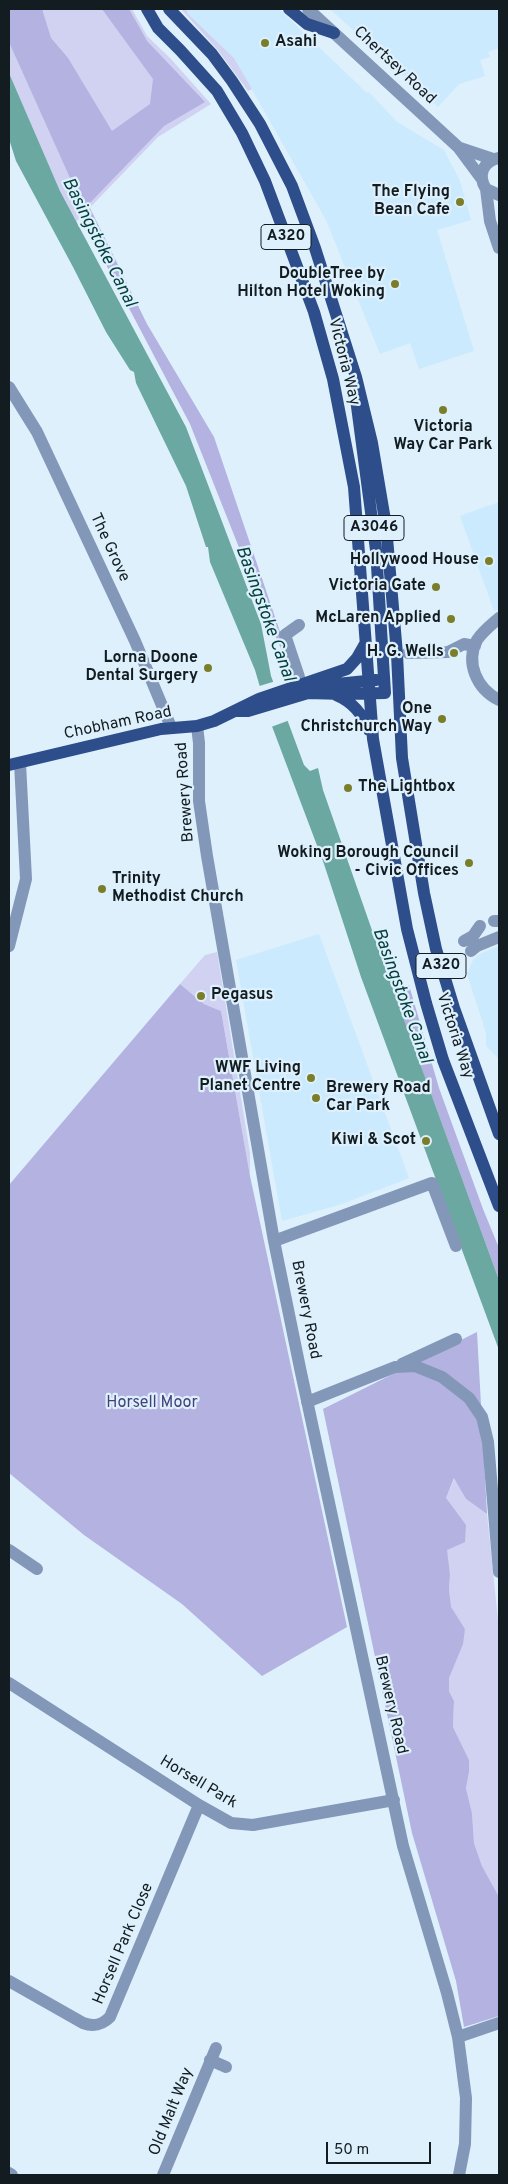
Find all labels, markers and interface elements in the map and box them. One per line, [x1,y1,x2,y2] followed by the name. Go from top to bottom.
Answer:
[349,23,439,109] street label: Chertsey Road
[275,33,317,53] place label: Asahi
[259,37,271,49] marker: Asahi
[56,175,140,311] water label: Basingstoke Canal
[372,183,450,221] place label: The Flying Bean Cafe
[454,196,466,208] marker: The Flying Bean Cafe
[261,224,311,250] road number: A320
[237,265,385,303] place label: DoubleTree by Hilton Hotel Woking
[389,278,401,290] marker: DoubleTree by Hilton Hotel Woking
[323,316,363,408] street label: Victoria Way
[437,404,449,416] marker: Victoria Way Car Park
[393,418,493,456] place label: Victoria Way Car Park
[85,511,133,585] street label: The Grove
[344,516,404,540] road number: A3046
[229,543,299,685] water label: Basingstoke Canal
[350,551,479,571] place label: Hollywood House
[483,555,495,567] marker: Hollywood House
[328,577,426,597] place label: Victoria Gate
[430,581,442,593] marker: Victoria Gate
[315,609,441,629] place label: McLaren Applied
[445,613,457,625] marker: McLaren Applied
[367,643,444,663] place label: H. G. Wells
[448,647,460,659] marker: H. G. Wells
[85,649,198,687] place label: Lorna Doone Dental Surgery
[202,662,214,674] marker: Lorna Doone Dental Surgery
[300,700,432,738] place label: One Christchurch Way
[62,703,174,745] street label: Chobham Road
[436,713,448,725] marker: One Christchurch Way
[173,741,199,843] street label: Brewery Road
[358,778,455,798] place label: The Lightbox
[342,782,354,794] marker: The Lightbox
[277,844,459,882] place label: Woking Borough Council - Civic Offices
[463,857,475,869] marker: Woking Borough Council - Civic Offices
[112,870,244,908] place label: Trinity Methodist Church
[96,883,108,895] marker: Trinity Methodist Church
[366,925,436,1067] water label: Basingstoke Canal
[416,954,466,978] road number: A320
[211,986,273,1006] place label: Pegasus
[195,990,207,1002] marker: Pegasus
[431,991,477,1081] street label: Victoria Way
[199,1059,301,1097] place label: WWF Living Planet Centre
[305,1072,317,1084] marker: WWF Living Planet Centre
[326,1079,431,1117] place label: Brewery Road Car Park
[310,1092,322,1104] marker: Brewery Road Car Park
[331,1131,416,1151] place label: Kiwi & Scot
[420,1135,432,1147] marker: Kiwi & Scot
[286,1259,324,1361] street label: Brewery Road
[106,1394,198,1414] park label: Horsell Moor
[369,1654,411,1756] street label: Brewery Road
[156,1752,240,1814] street label: Horsell Park
[90,1880,158,2008] street label: Horsell Park Close
[146,2065,198,2159] street label: Old Malt Way
[328,2132,433,2164] scale bar
[334,2141,369,2160] text: 50 m

